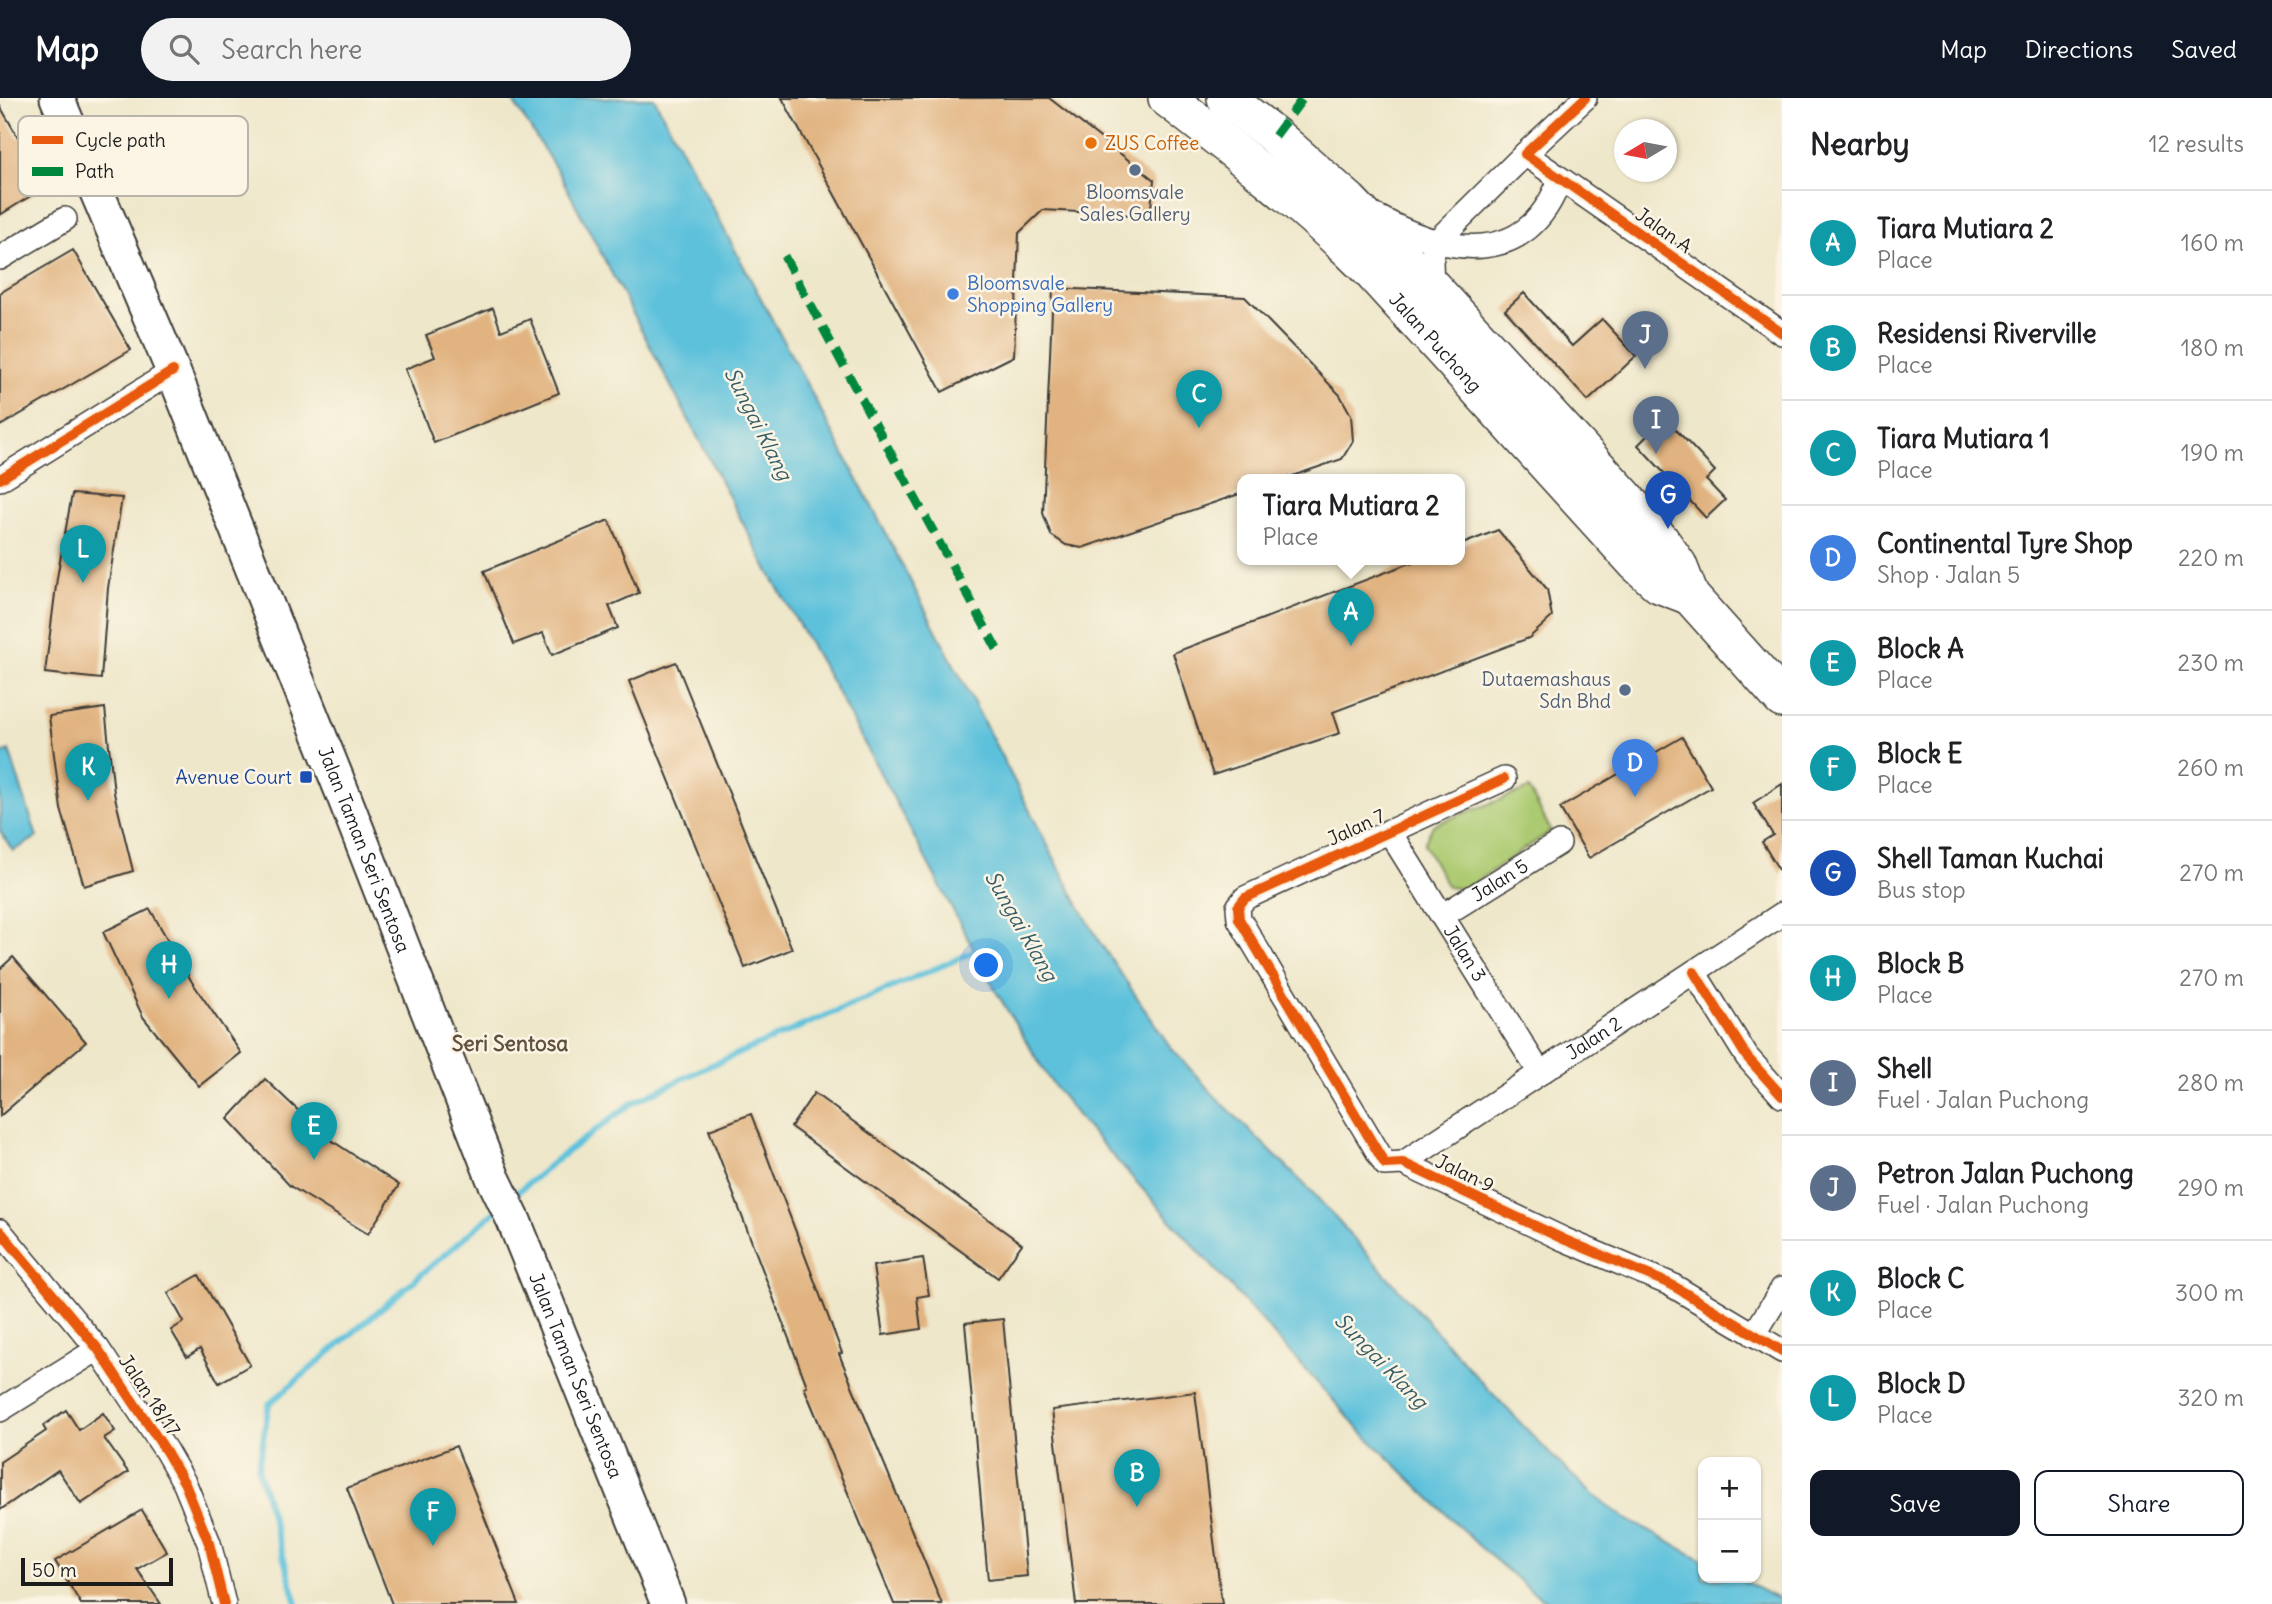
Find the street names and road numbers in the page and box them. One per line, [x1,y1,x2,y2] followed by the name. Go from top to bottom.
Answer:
[1631,202,1697,258] street label: Jalan A
[1384,287,1487,397] street label: Jalan Puchong
[313,743,416,956] street label: Jalan Taman Seri Sentosa
[1324,803,1388,851] street label: Jalan 7
[1467,853,1532,907] street label: Jalan 5
[1439,921,1492,986] street label: Jalan 3
[1561,1011,1626,1065] street label: Jalan 2
[1432,1149,1498,1197] street label: Jalan 9
[524,1269,628,1482] street label: Jalan Taman Seri Sentosa
[114,1350,186,1440] street label: Jalan 18/17

